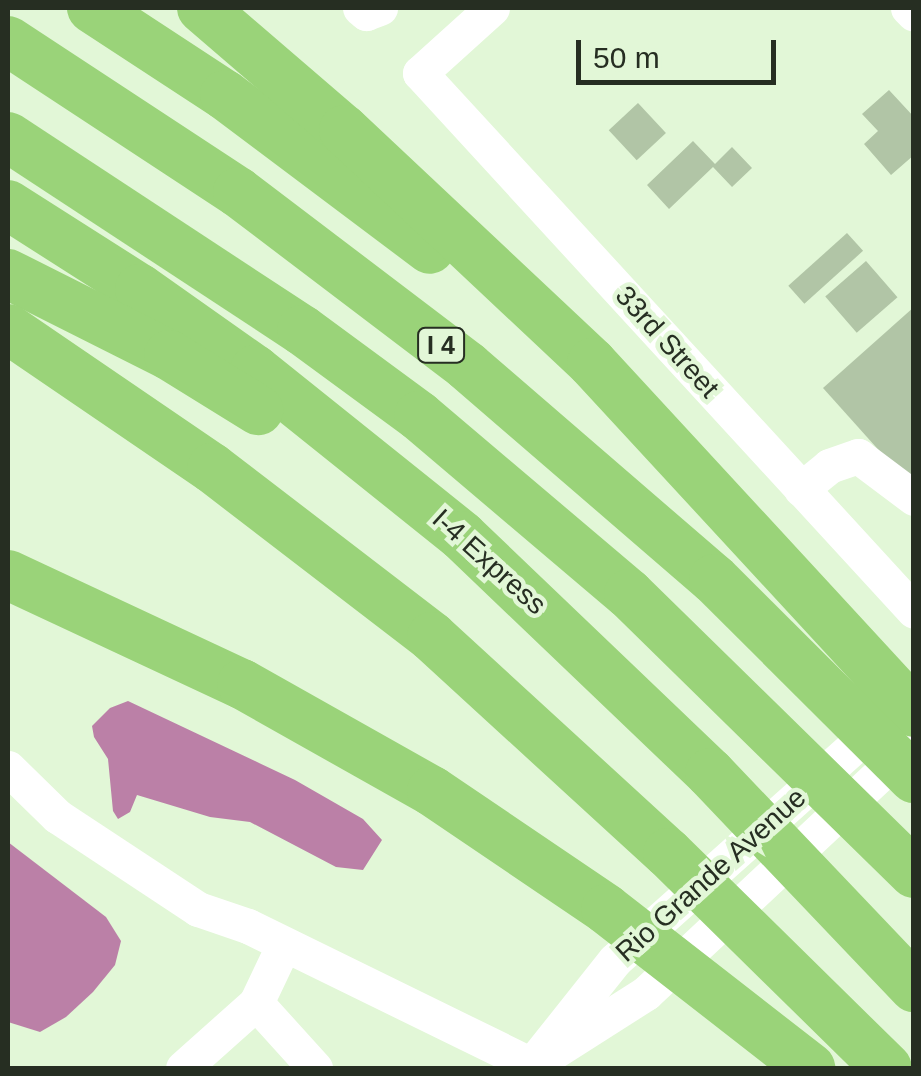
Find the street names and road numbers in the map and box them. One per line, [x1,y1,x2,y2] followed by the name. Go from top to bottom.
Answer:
[608,279,726,405] street label: 33rd Street
[416,325,466,365] road number: I 4
[425,502,553,622] street label: I-4 Express
[609,780,813,970] street label: Rio Grande Avenue

